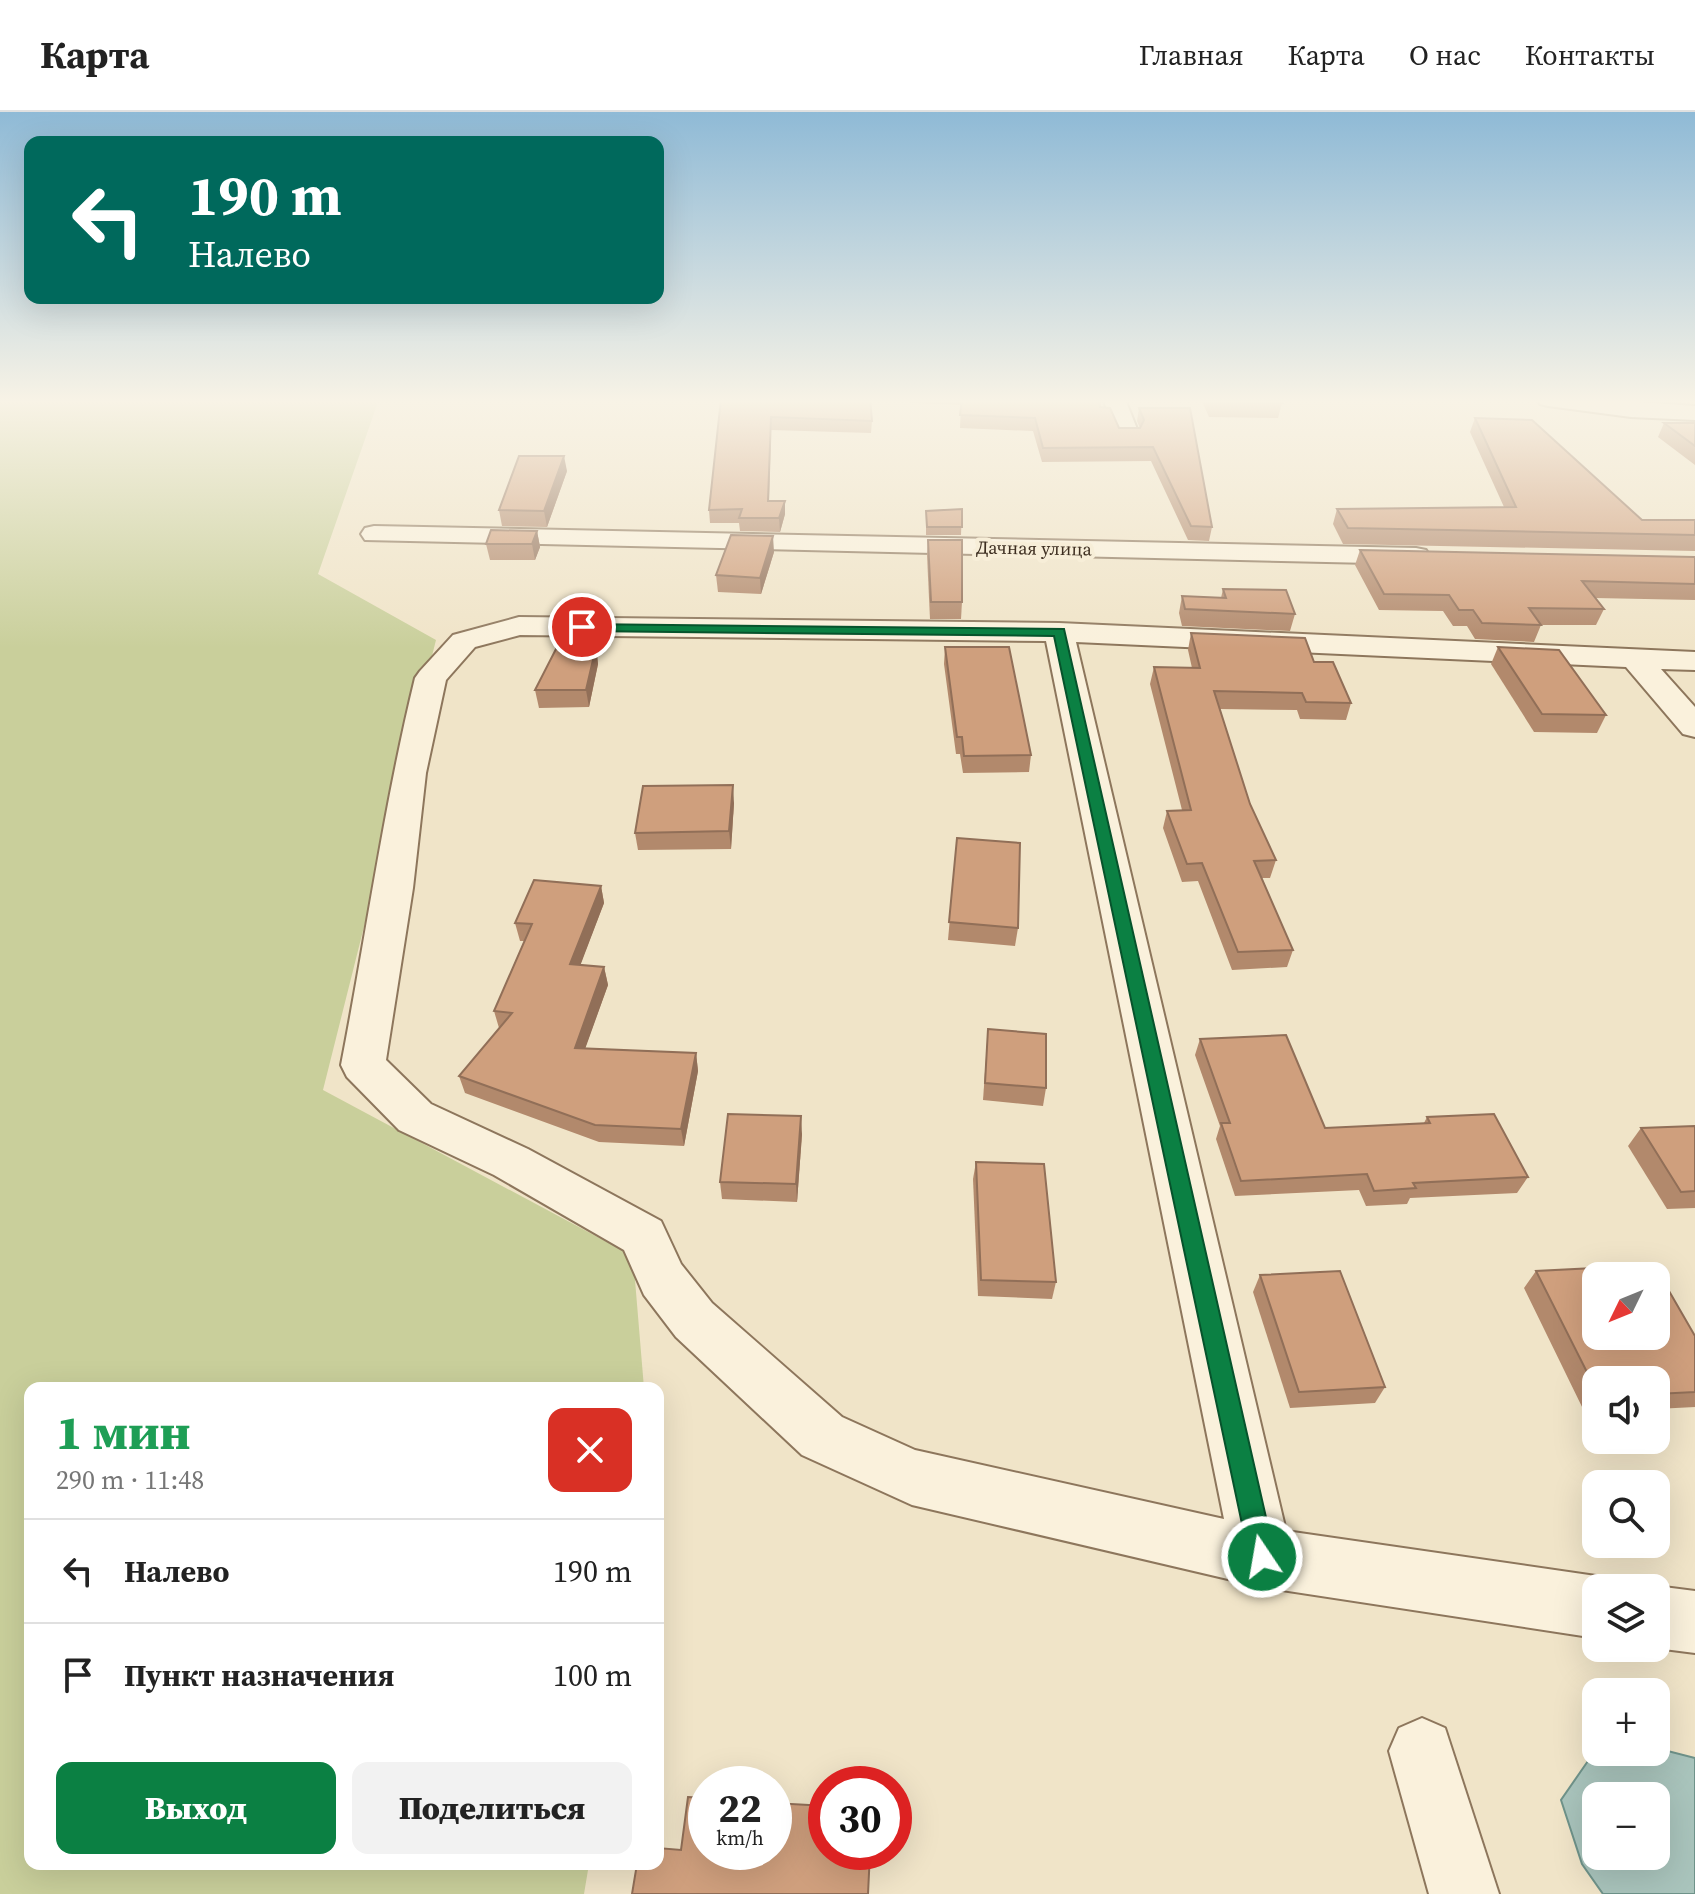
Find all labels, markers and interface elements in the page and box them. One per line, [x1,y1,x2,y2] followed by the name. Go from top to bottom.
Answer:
[40,29,149,81] text: Карта
[1139,36,1244,74] text: Главная
[1288,36,1365,74] text: Карта
[1409,36,1481,74] text: О нас
[1525,36,1655,74] text: Контакты
[188,157,342,234] text: 190 m
[56,168,160,272] icon: left
[188,230,311,279] text: Налево
[976,534,1093,562] street label: Дачная улица
[548,593,616,661] pin
[560,605,604,649] icon: arrive
[1582,1262,1670,1350] north arrow
[1582,1262,1670,1870] map controls
[1582,1366,1670,1454] button: sound
[56,1399,191,1465] text: 1 мин
[548,1408,632,1492] button: close
[56,1462,204,1498] text: 290 m · 11:48
[1582,1470,1670,1558] button: search
[1220,1515,1304,1599] position arrow
[56,1549,100,1593] icon: left
[124,1551,229,1592] text: Налево
[553,1551,632,1592] text: 190 m
[1582,1574,1670,1662] button: layers
[56,1653,100,1697] icon: arrive
[124,1655,394,1696] text: Пункт назначения
[553,1655,632,1696] text: 100 m
[1582,1678,1670,1766] button: +
[56,1762,336,1854] button: Выход
[352,1762,632,1854] button: Поделиться
[808,1766,912,1870] speed limit sign: 30
[718,1781,762,1835] text: 22
[1582,1782,1670,1870] button: −
[716,1824,764,1852] text: km/h

